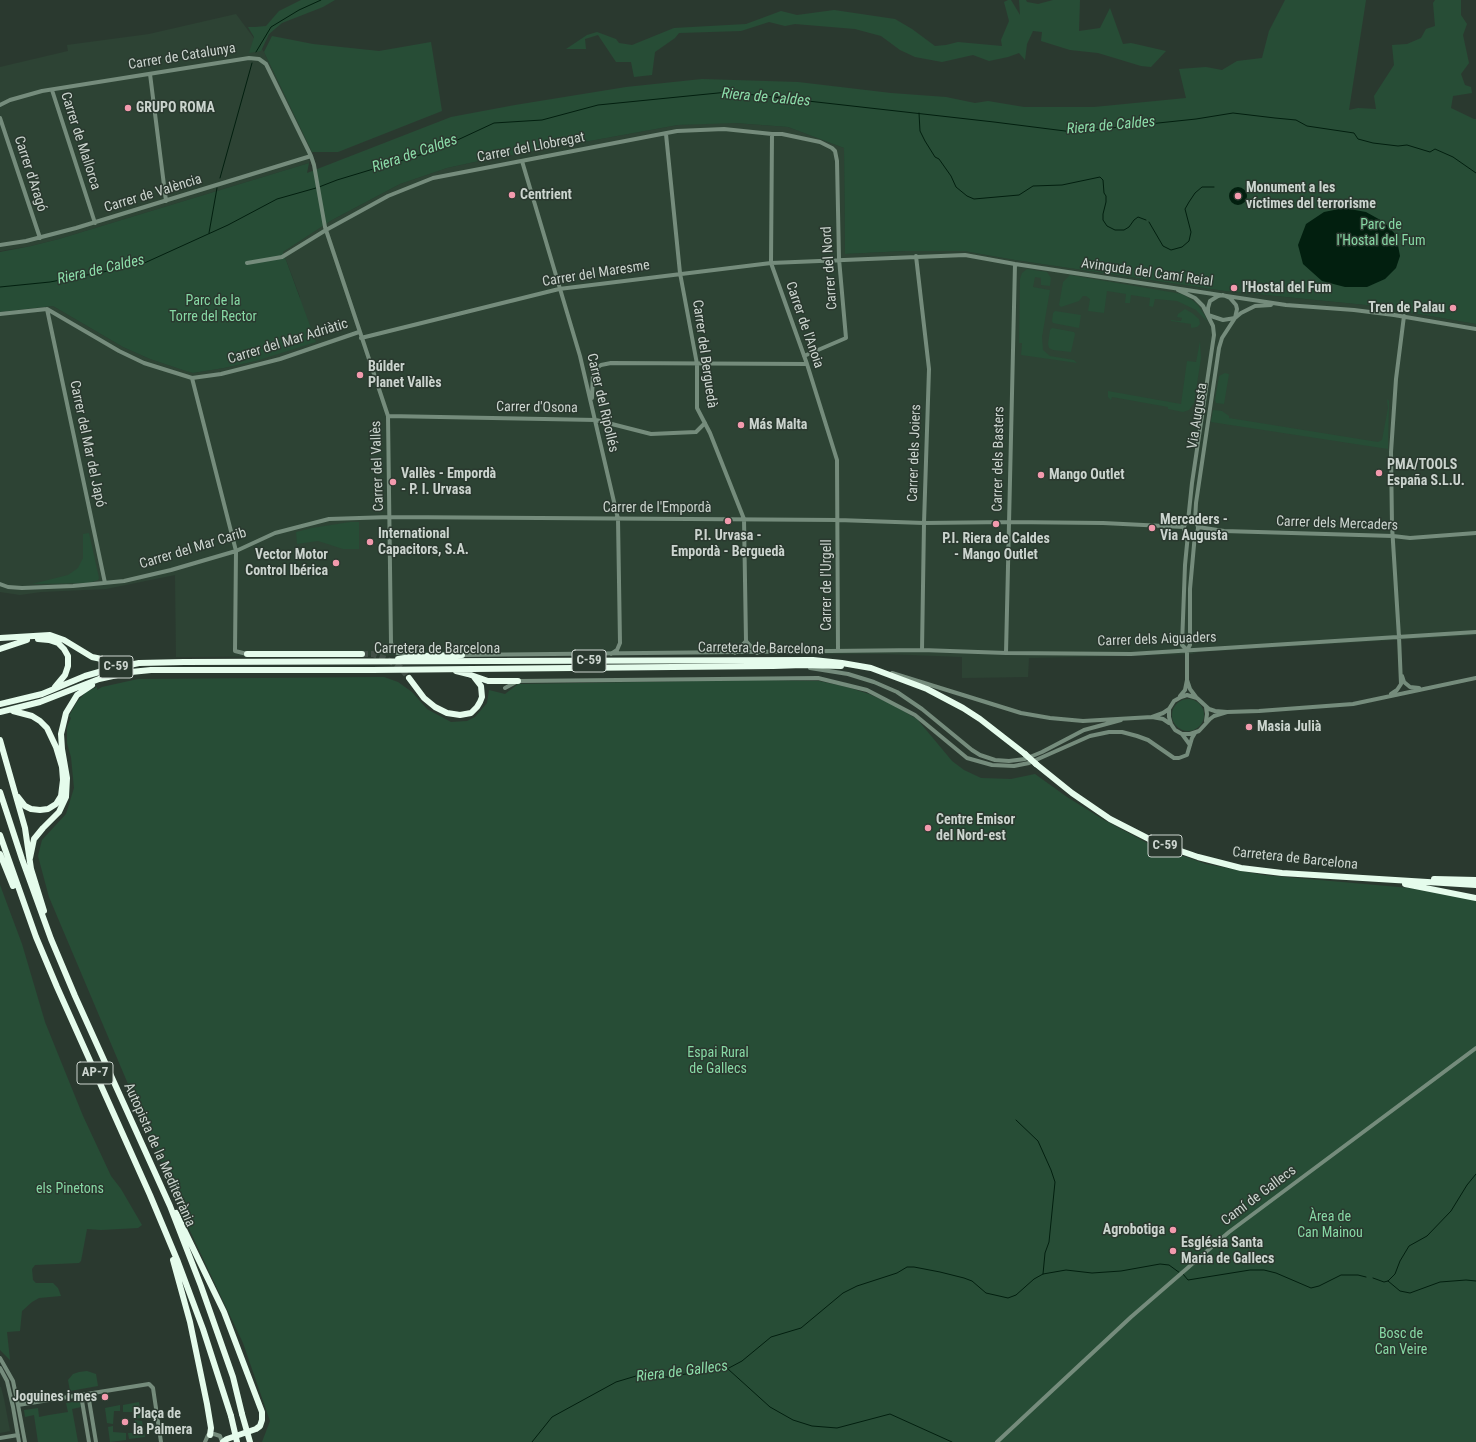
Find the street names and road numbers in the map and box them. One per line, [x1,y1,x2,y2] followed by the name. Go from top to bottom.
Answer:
[127,40,237,74] street label: Carrer de Catalunya
[56,90,104,192] street label: Carrer de Mallorca
[476,129,586,167] street label: Carrer del Llobregat
[10,134,50,214] street label: Carrer d'Aragó
[102,171,204,217] street label: Carrer de València
[819,226,841,310] street label: Carrer del Nord
[1080,255,1214,291] street label: Avinguda del Camí Reial
[541,257,651,291] street label: Carrer del Maresme
[781,280,827,370] street label: Carrer de l'Anoia
[688,299,720,409] street label: Carrer del Berguedà
[226,316,350,368] street label: Carrer del Mar Adriàtic
[582,352,622,454] street label: Carrer del Ripollés
[65,379,109,509] street label: Carrer del Mar del Japó
[1184,382,1212,450] street label: Via Augusta
[496,399,578,417] street label: Carrer d'Osona
[905,404,925,502] street label: Carrer dels Joiers
[990,406,1008,512] street label: Carrer dels Basters
[368,420,388,512] street label: Carrer del Vallès
[603,500,711,516] street label: Carrer de l'Empordà
[1276,513,1398,535] street label: Carrer dels Mercaders
[138,525,248,573] street label: Carrer del Mar Carib
[819,539,835,631] street label: Carrer de l'Urgell
[1097,630,1217,650] street label: Carrer dels Aiguaders
[698,640,824,658] street label: Carretera de Barcelona
[374,641,500,657] street label: Carretera de Barcelona
[572,650,606,672] road number: C-59
[99,656,133,678] road number: C-59
[1148,835,1182,857] road number: C-59
[1231,844,1359,874] street label: Carretera de Barcelona
[77,1062,113,1084] road number: AP-7
[120,1080,198,1230] street label: Autopista de la Mediterrània
[1218,1162,1300,1230] street label: Camí de Gallecs

